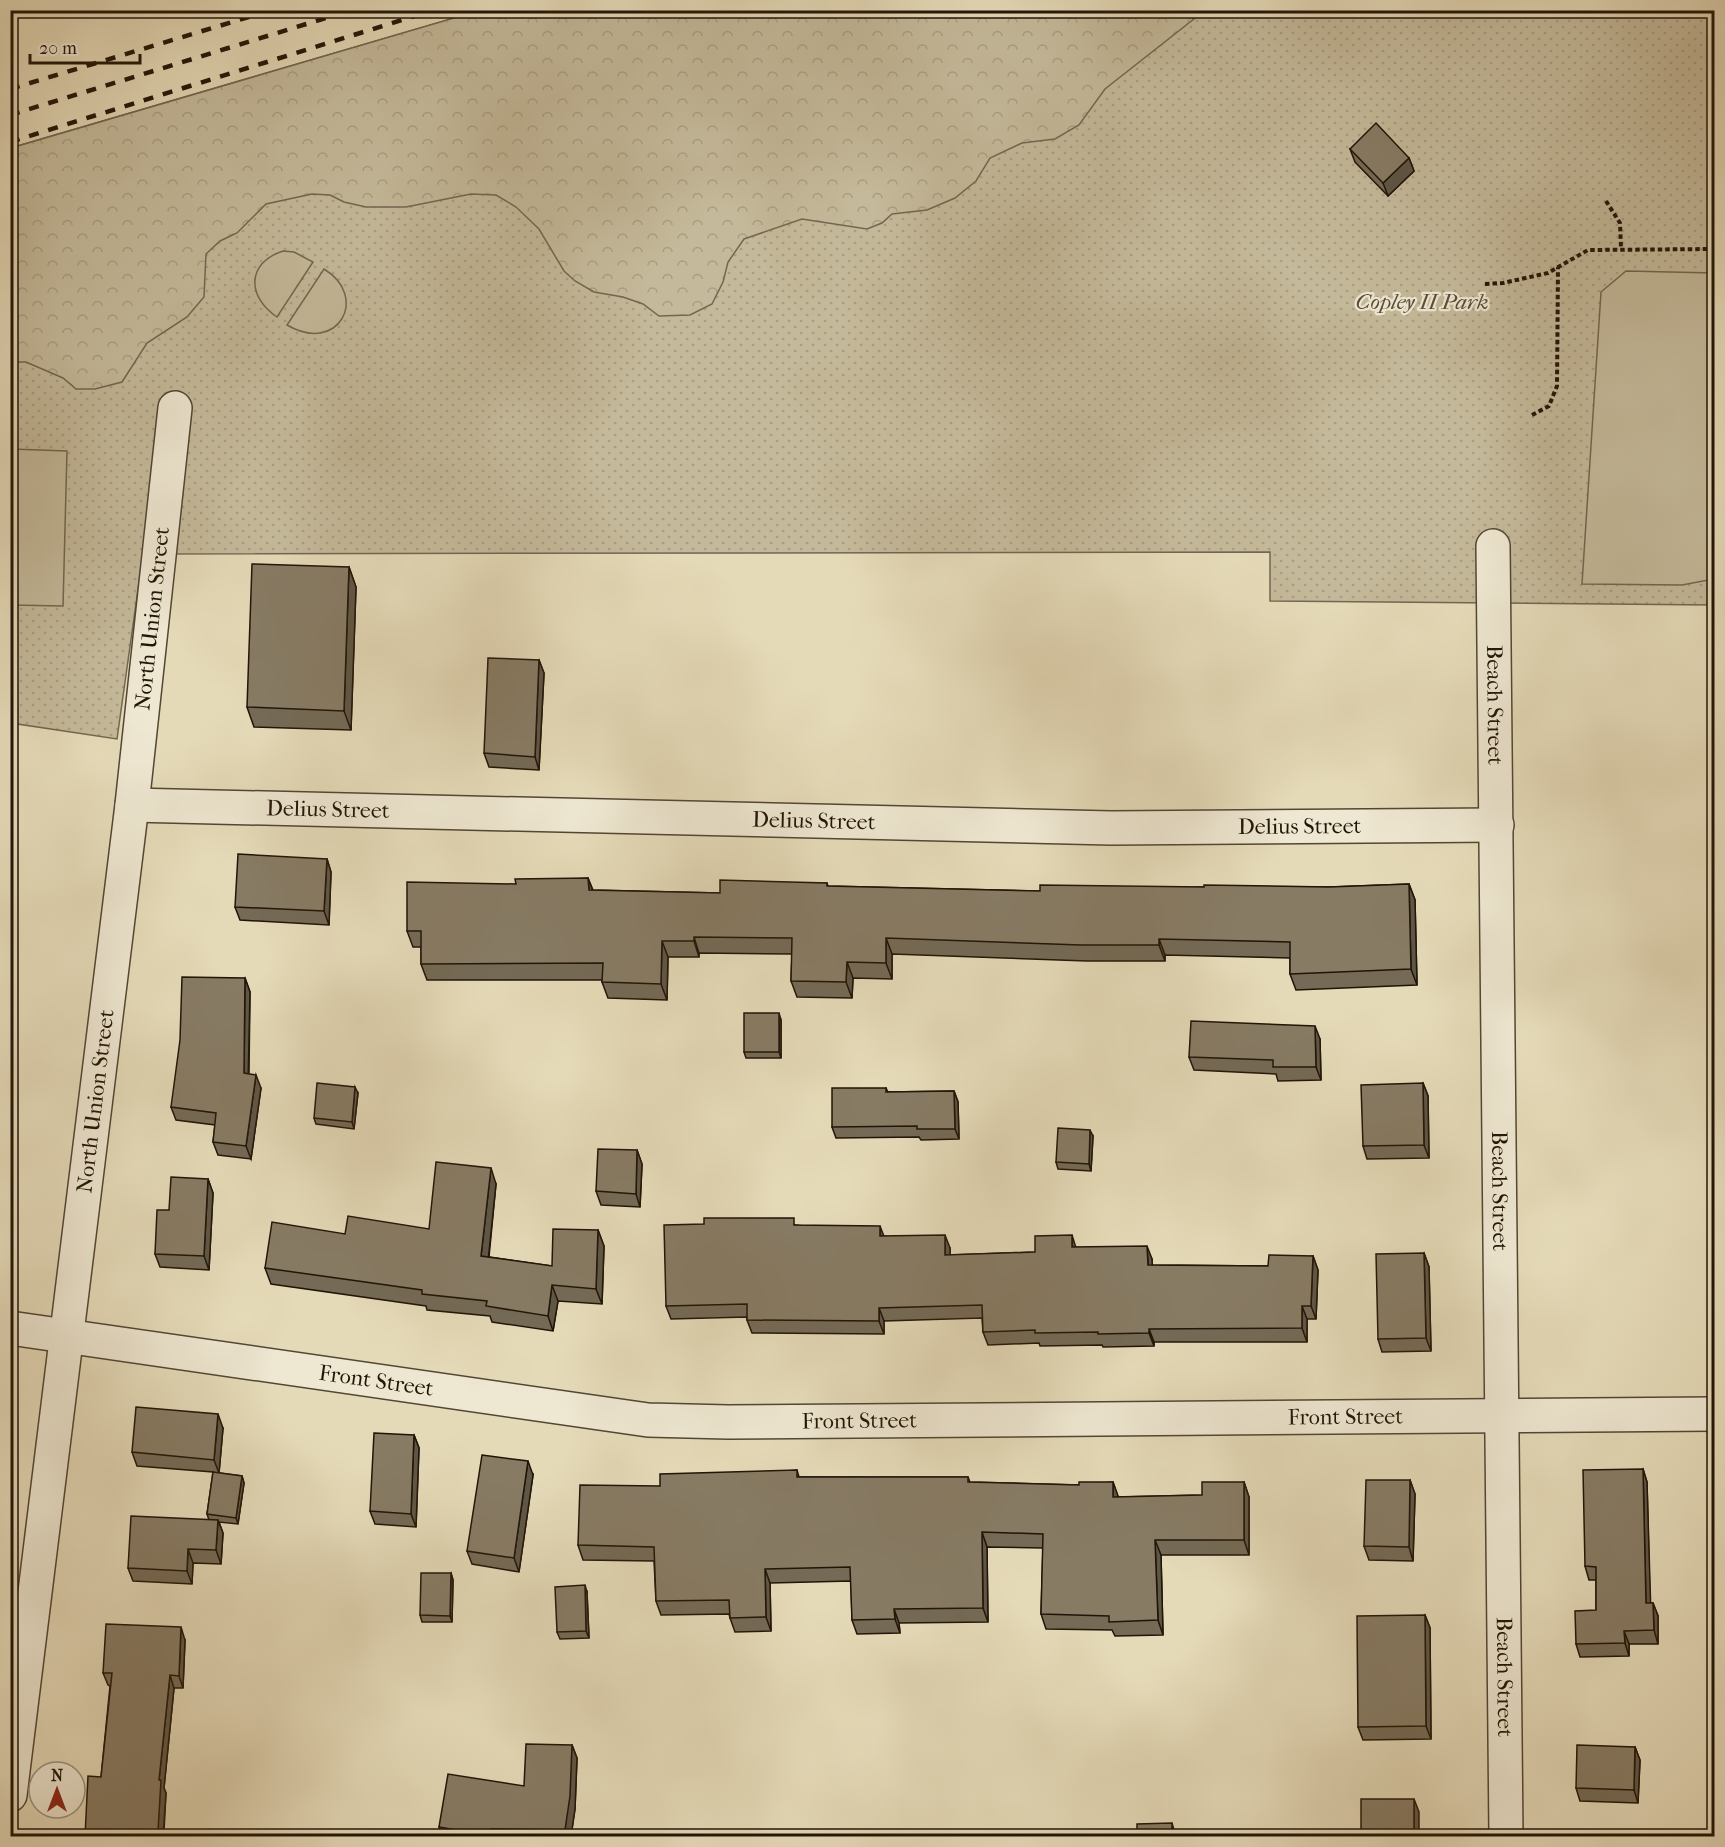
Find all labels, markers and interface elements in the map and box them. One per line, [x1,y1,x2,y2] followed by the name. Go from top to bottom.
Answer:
[30,27,140,65] scale bar
[39,38,77,59] text: 20 m
[1356,289,1489,315] park label: Copley II Park
[129,525,175,712] street label: North Union Street
[1481,645,1508,765] street label: Beach Street
[266,795,390,824] street label: Delius Street
[752,807,876,835] street label: Delius Street
[1238,813,1362,840] street label: Delius Street
[71,1008,120,1194] street label: North Union Street
[1486,1131,1513,1251] street label: Beach Street
[317,1360,435,1402] street label: Front Street
[1288,1404,1403,1430] street label: Front Street
[802,1407,917,1434] street label: Front Street
[1491,1617,1518,1737] street label: Beach Street
[27,1760,87,1820] north arrow
[51,1766,64,1785] text: N

